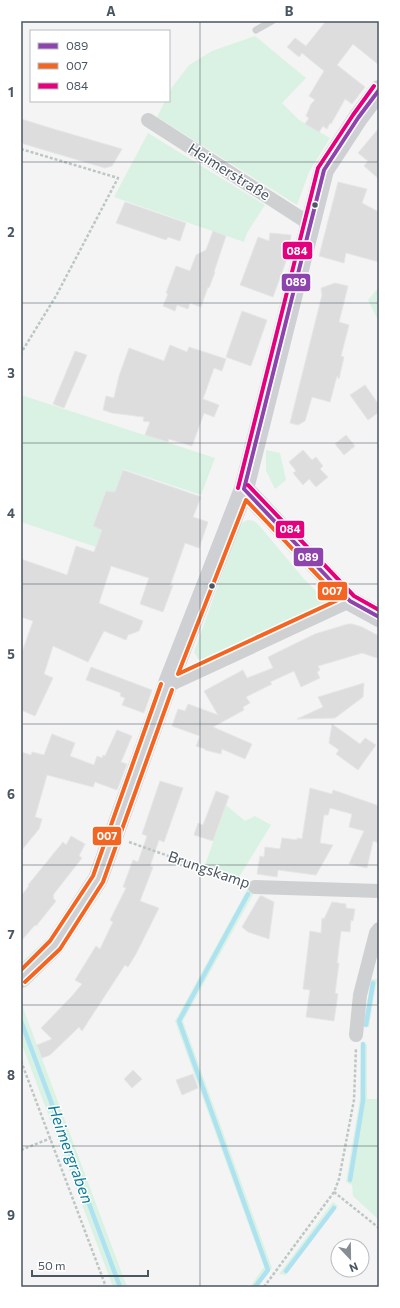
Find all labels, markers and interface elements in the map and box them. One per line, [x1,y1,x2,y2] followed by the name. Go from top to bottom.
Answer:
[106,3,116,19] text: A
[285,3,294,19] text: B
[30,30,170,102] legend
[66,38,88,52] text: 089
[66,58,88,72] text: 007
[66,78,88,92] text: 084
[8,84,14,100] text: 1
[185,139,274,204] street label: Heimerstraße
[310,200,320,210] unlabelled marker
[7,224,15,240] text: 2
[282,241,313,260] line badge: 084
[287,244,308,257] text: 084
[281,273,311,292] line badge: 089
[286,275,307,288] text: 089
[7,365,15,381] text: 3
[7,505,15,521] text: 4
[275,520,305,539] line badge: 084
[280,522,301,535] text: 084
[293,547,324,567] line badge: 089
[298,550,319,563] text: 089
[207,581,217,591] unlabelled marker
[317,581,348,601] line badge: 007
[322,584,342,597] text: 007
[7,646,15,662] text: 5
[7,786,15,802] text: 6
[92,826,122,846] line badge: 007
[97,829,117,842] text: 007
[166,847,253,892] street label: Brungskamp
[7,926,15,942] text: 7
[7,1067,15,1083] text: 8
[45,1102,98,1206] water label: Heimergraben
[7,1207,15,1223] text: 9
[330,1238,370,1278] north arrow
[32,1252,148,1278] scale bar
[38,1258,66,1272] text: 50 m
[348,1260,360,1275] text: N

